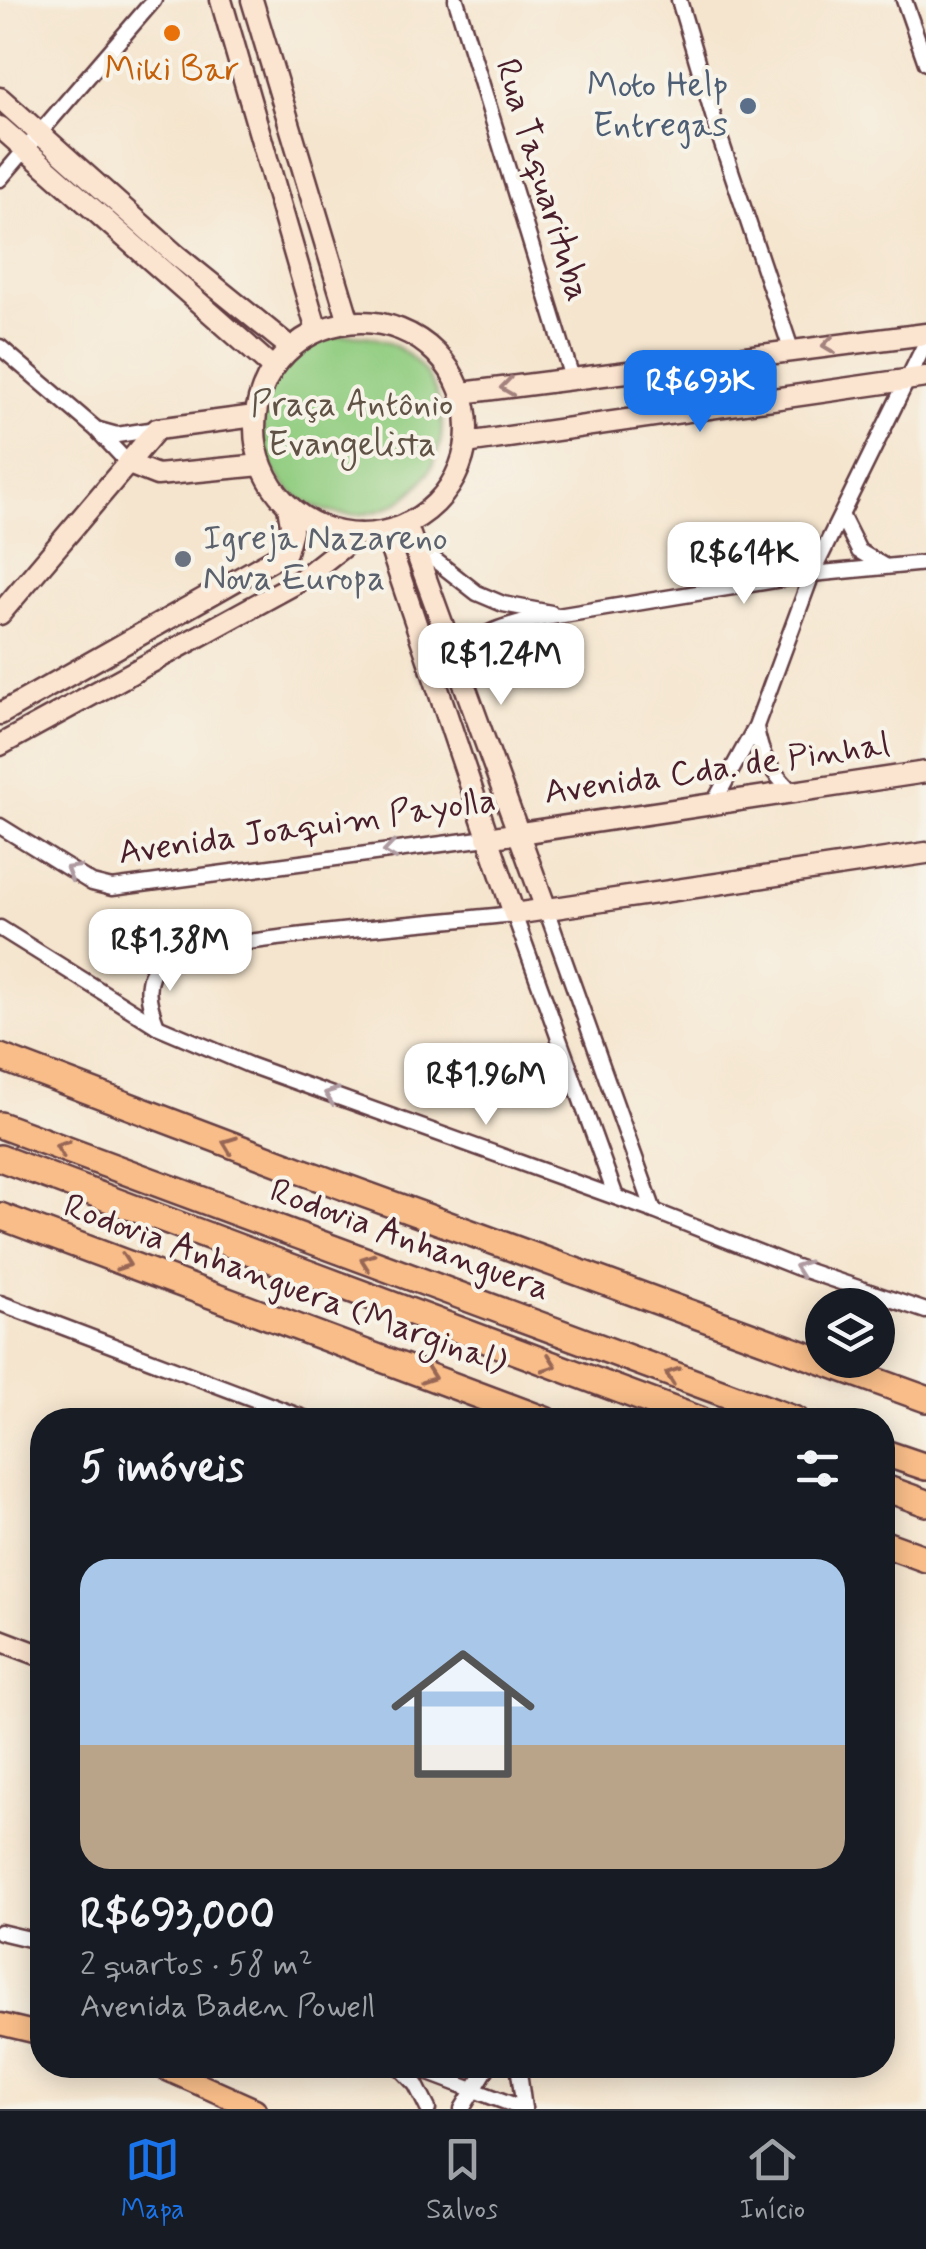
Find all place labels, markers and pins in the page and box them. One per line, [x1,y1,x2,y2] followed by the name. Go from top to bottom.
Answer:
[161,22,183,44] marker: Miki Bar
[105,47,239,93] place label: Miki Bar
[587,63,728,149] place label: Moto Help Entregas
[737,95,759,117] marker: Moto Help Entregas
[619,350,781,435] pin: R$693K
[203,516,448,602] place label: Igreja Nazareno Nova Europa
[663,522,825,607] pin: R$614K
[172,548,194,570] marker: Igreja Nazareno Nova Europa
[409,623,593,708] pin: R$1.24M
[78,909,262,994] pin: R$1.38M
[394,1043,578,1128] pin: R$1.96M

